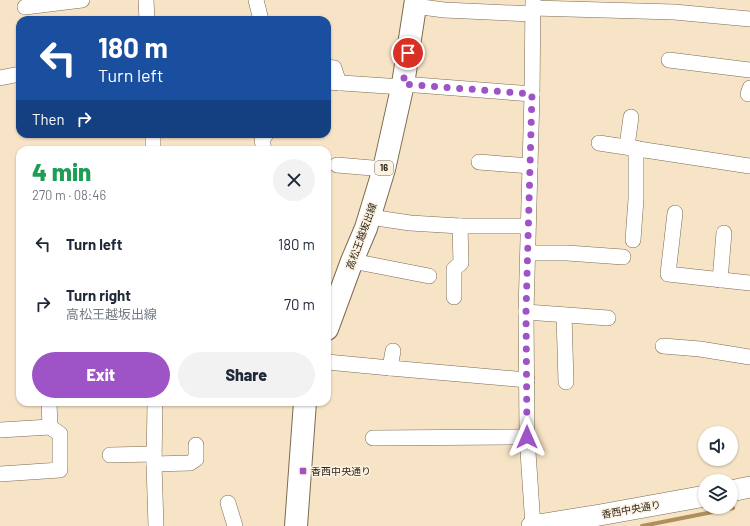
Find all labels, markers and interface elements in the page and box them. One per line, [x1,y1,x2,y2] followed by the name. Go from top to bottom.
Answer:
[98,30,168,64] text: 180 m
[32,32,84,84] icon: left
[391,36,425,70] pin
[397,42,419,64] icon: arrive
[98,64,164,86] text: Turn left
[73,108,95,130] icon: right
[32,110,65,128] text: Then
[32,157,91,186] text: 4 min
[273,159,315,201] button: close
[375,161,393,175] road number: 16
[32,187,106,203] text: 270 m · 08:46
[343,201,379,271] street label: 高松王越坂出線
[32,233,54,255] icon: left
[66,235,122,253] text: Turn left
[278,235,315,253] text: 180 m
[66,286,131,304] text: Turn right
[32,293,54,315] icon: right
[284,295,315,313] text: 70 m
[66,306,157,322] text: 高松王越坂出線
[32,352,170,398] button: Exit
[178,352,315,398] button: Share
[506,416,548,458] position arrow
[698,426,738,514] map controls
[698,426,738,466] button: sound
[311,465,371,477] place label: 香西中央通り
[298,466,308,476] marker: 香西中央通り
[698,474,738,514] button: layers
[600,498,662,520] street label: 香西中央通り

